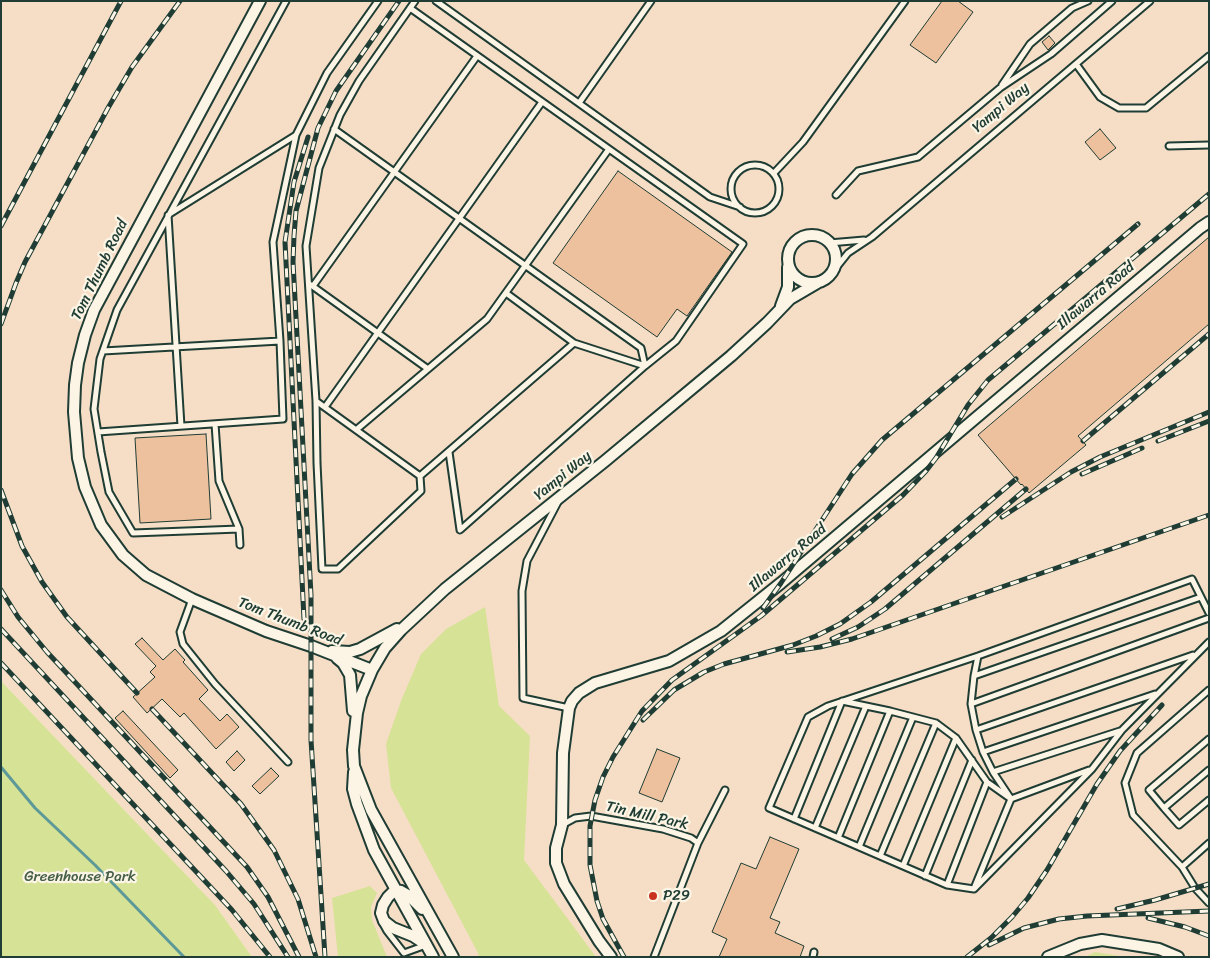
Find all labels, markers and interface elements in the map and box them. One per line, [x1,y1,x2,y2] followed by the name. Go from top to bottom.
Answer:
[969,79,1033,137] street label: Yampi Way
[68,217,132,323] street label: Tom Thumb Road
[1054,258,1138,334] street label: Illawarra Road
[531,447,595,505] street label: Yampi Way
[746,520,830,596] street label: Illawarra Road
[235,594,345,650] street label: Tom Thumb Road
[604,798,690,834] street label: Tin Mill Park
[24,868,136,886] park label: Greenhouse Park
[663,887,690,905] place label: P29
[647,890,659,902] marker: P29

